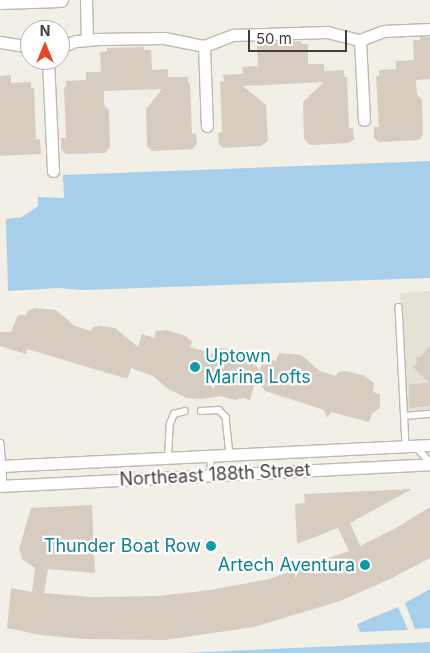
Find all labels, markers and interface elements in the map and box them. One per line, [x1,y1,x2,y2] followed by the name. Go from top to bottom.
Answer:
[20,20,70,70] north arrow
[250,20,349,52] scale bar
[40,22,50,39] text: N
[256,29,292,48] text: 50 m
[205,346,311,388] place label: Uptown Marina Lofts
[189,361,201,373] marker: Uptown Marina Lofts
[119,459,311,491] street label: Northeast 188th Street
[44,535,201,557] place label: Thunder Boat Row
[205,540,217,552] marker: Thunder Boat Row
[218,554,355,576] place label: Artech Aventura
[359,559,371,571] marker: Artech Aventura

